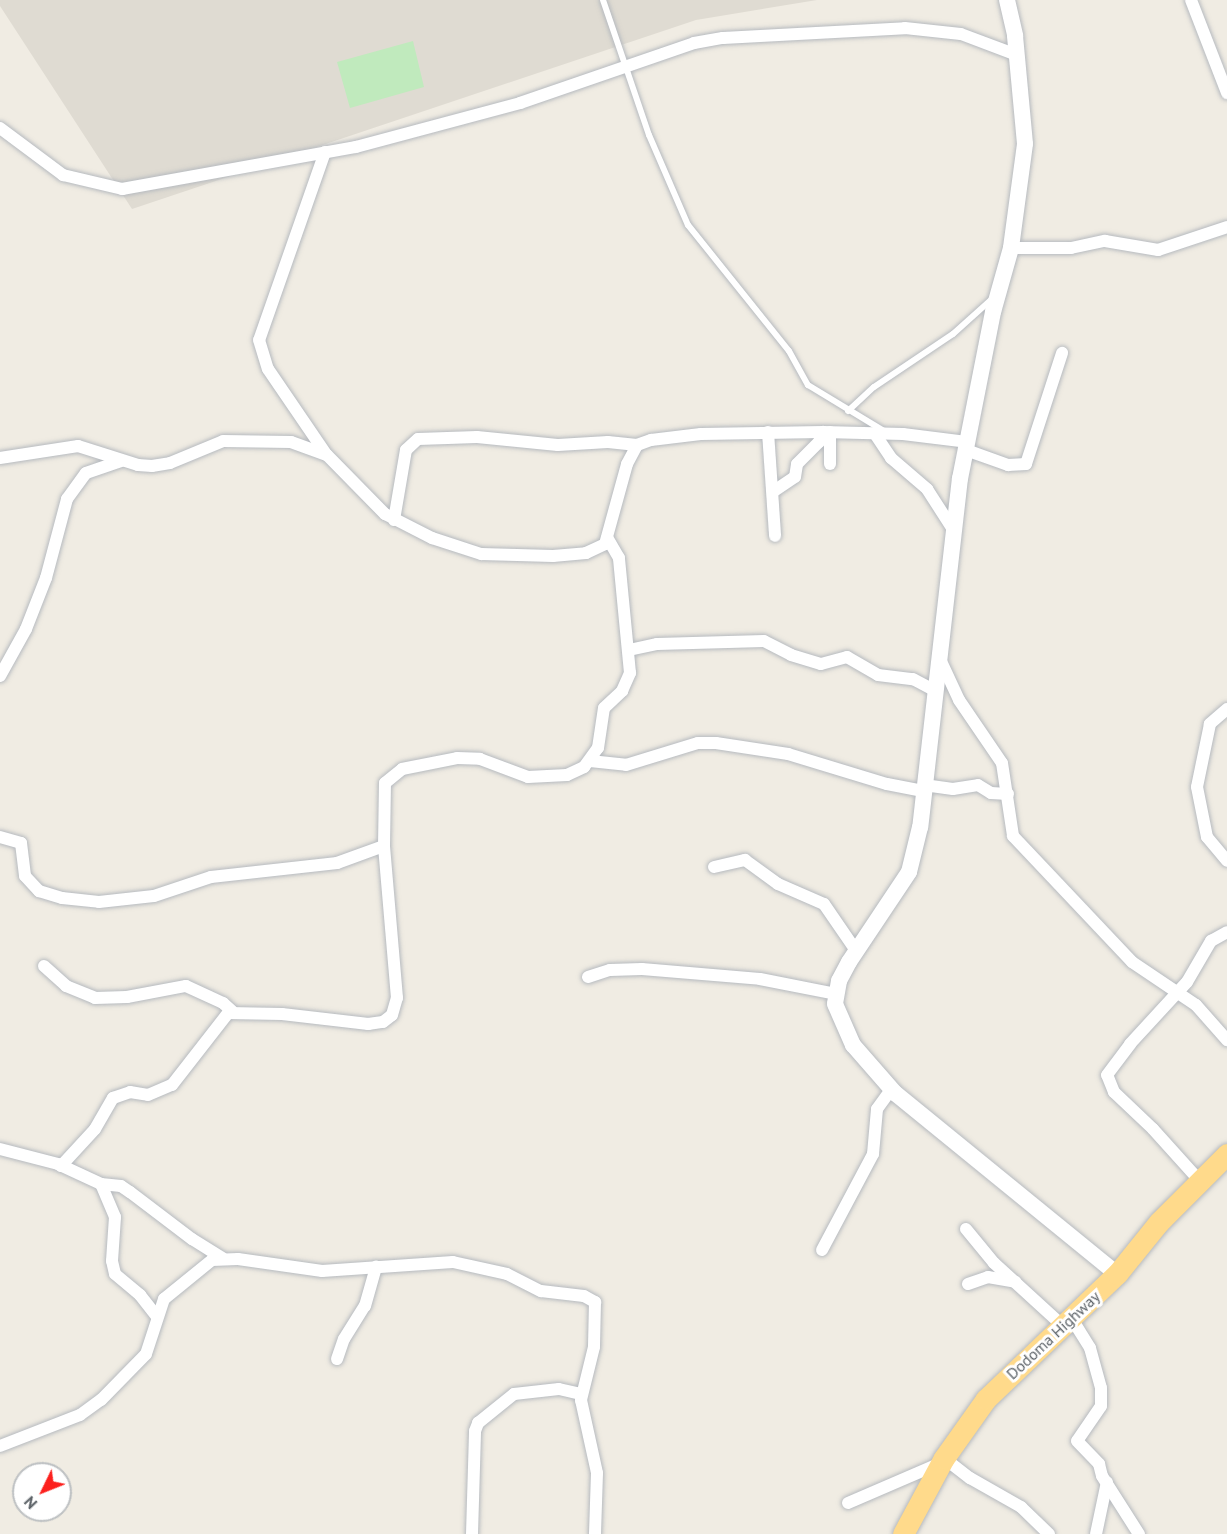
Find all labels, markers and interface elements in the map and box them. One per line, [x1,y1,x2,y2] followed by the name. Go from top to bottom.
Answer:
[1002,1287,1104,1383] street label: Dodoma Highway
[12,1462,72,1522] north arrow
[19,1492,41,1514] text: N

